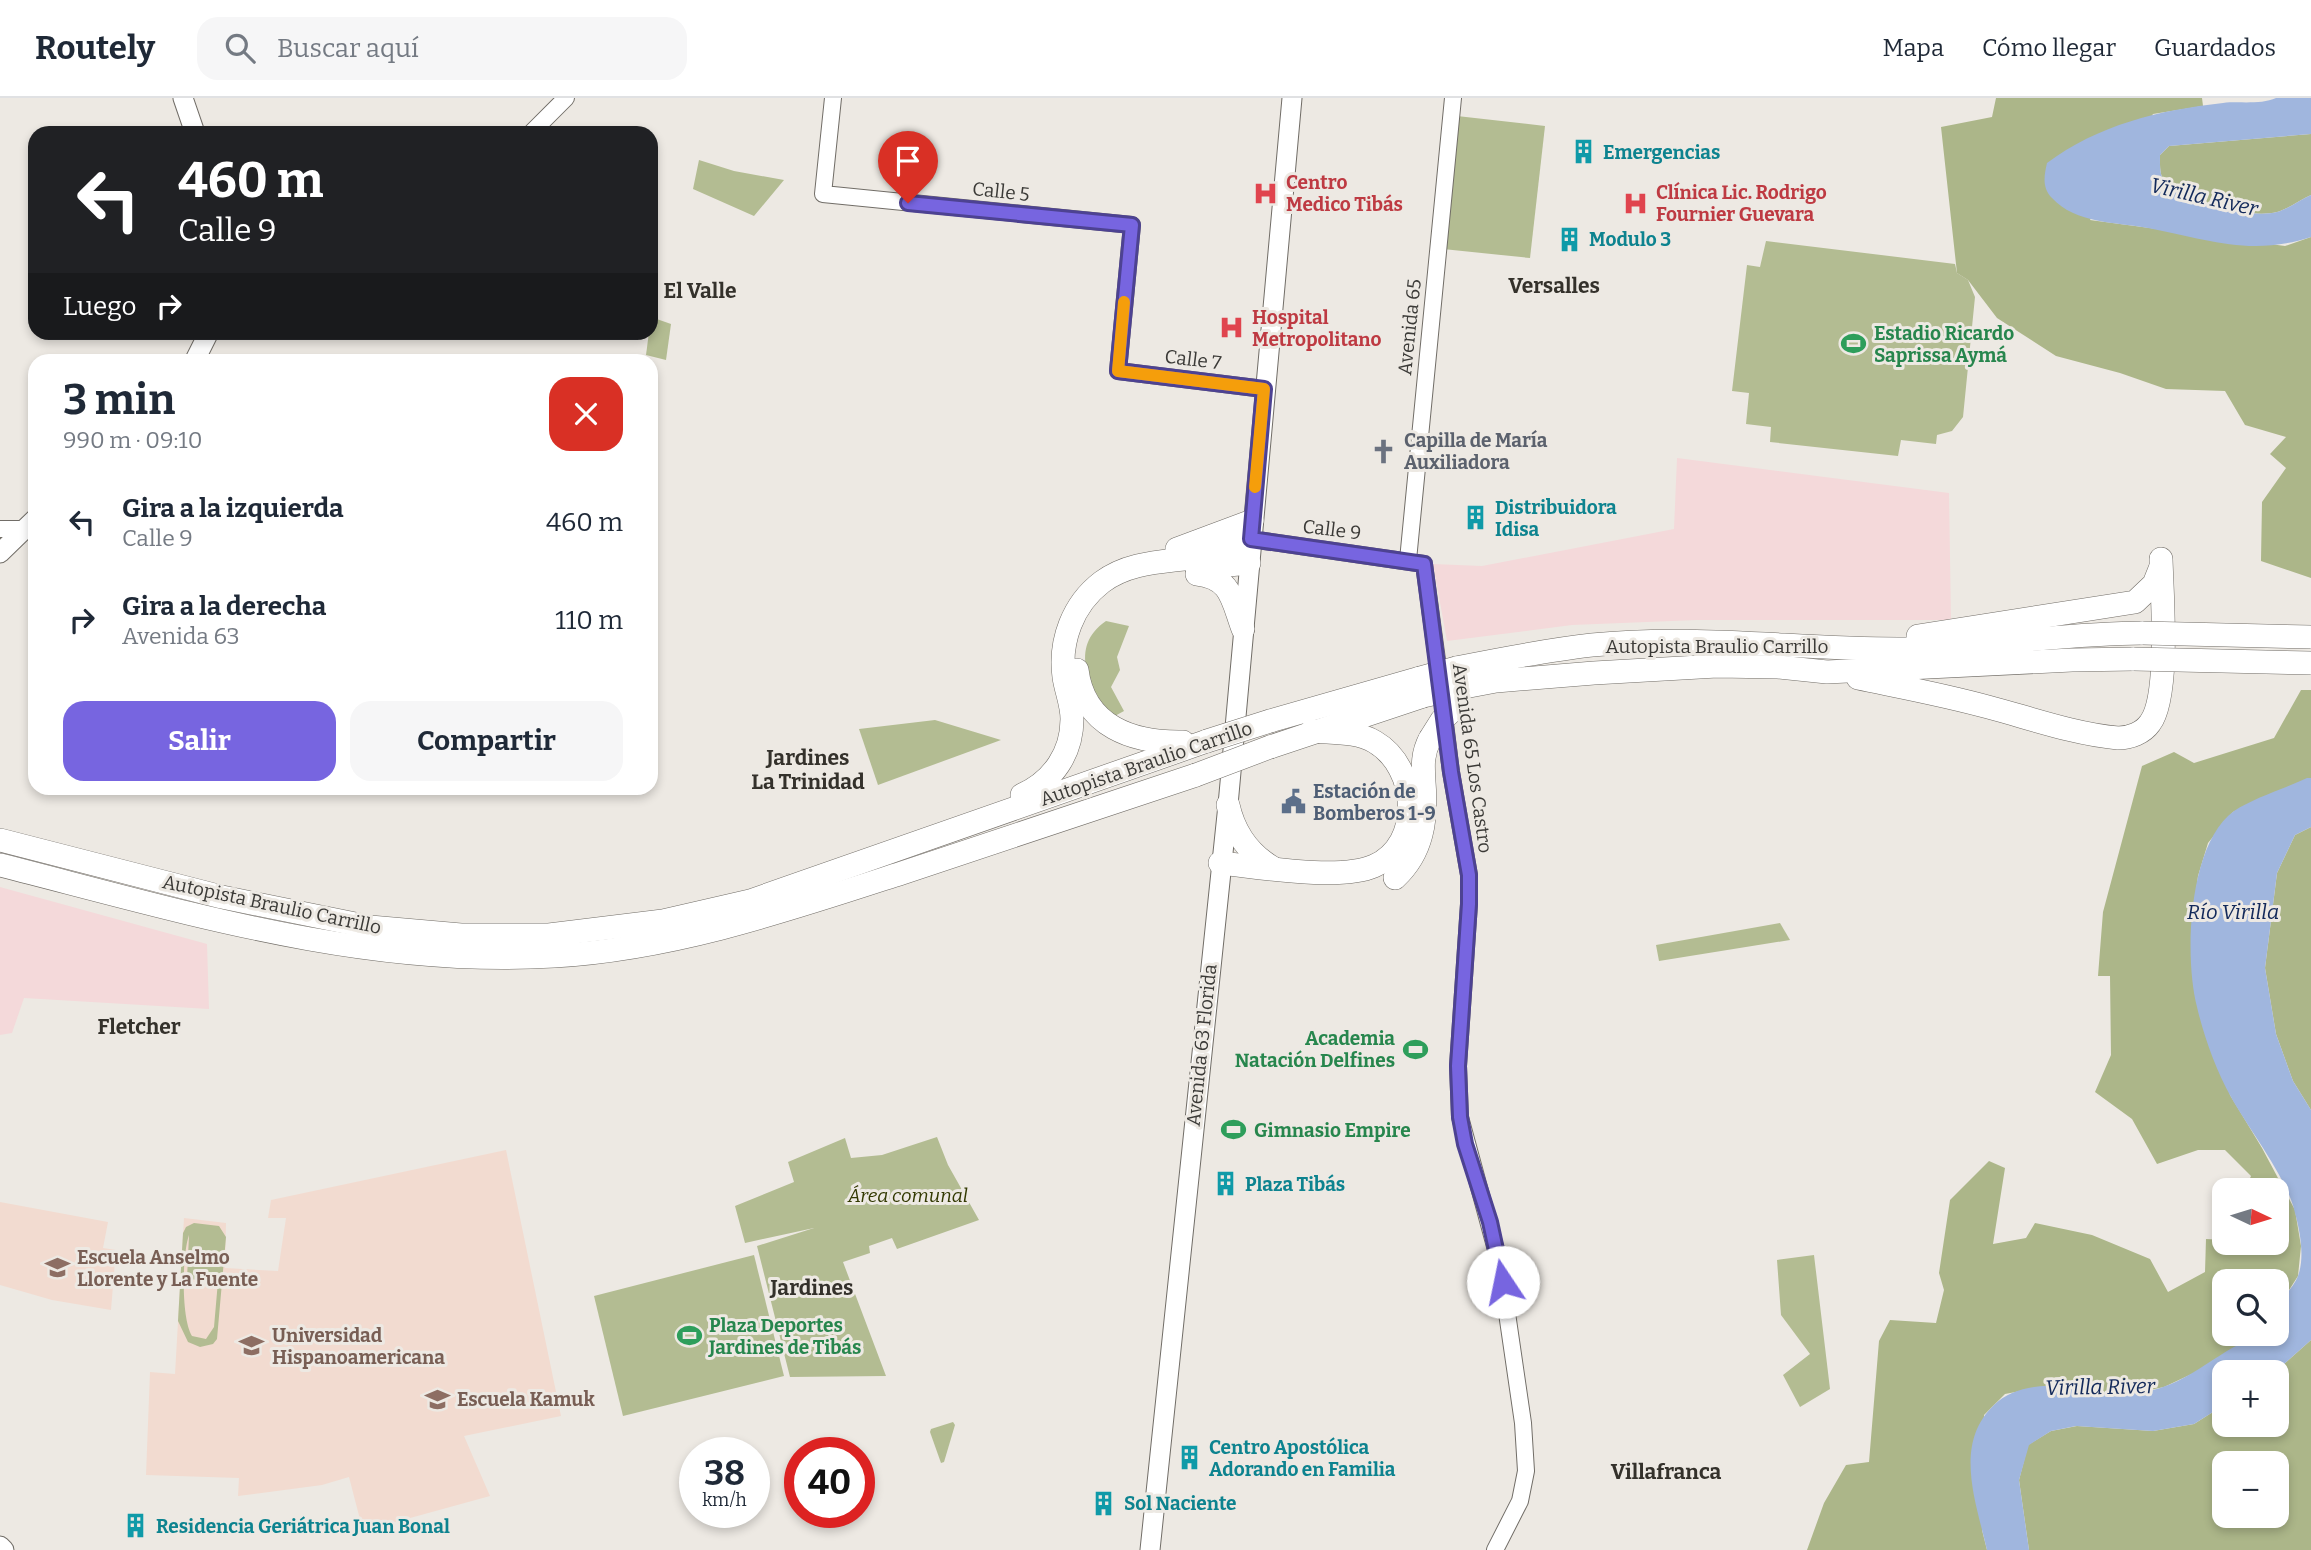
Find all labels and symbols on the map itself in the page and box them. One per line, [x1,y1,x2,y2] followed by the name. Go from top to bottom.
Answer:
[878,131,938,203] pin
[1569,138,1597,166] building icon: Emergencias
[1603,141,1720,164] place label: Emergencias
[1286,171,1403,216] place label: Centro Medico Tibás
[2148,172,2262,222] water label: Virilla River
[971,177,1031,206] street label: Calle 5
[1252,179,1280,207] hospital icon: Centro Medico Tibás
[1656,181,1827,226] place label: Clínica Lic. Rodrigo Fournier Guevara
[1622,189,1650,217] hospital icon: Clínica Lic. Rodrigo Fournier Guevara
[1555,225,1583,253] building icon: Modulo 3
[1589,228,1671,251] place label: Modulo 3
[1508,273,1600,299] district label: Versalles
[664,278,736,304] district label: El Valle
[1393,278,1426,376] street label: Avenida 65
[1252,306,1382,351] place label: Hospital Metropolitano
[1218,314,1246,342] hospital icon: Hospital Metropolitano
[1874,322,2014,367] place label: Estadio Ricardo Saprissa Aymá
[1840,330,1868,358] sports icon: Estadio Ricardo Saprissa Aymá
[1163,345,1223,374] street label: Calle 7
[1404,429,1548,474] place label: Capilla de María Auxiliadora
[1370,437,1398,465] church icon: Capilla de María Auxiliadora
[1495,496,1617,541] place label: Distribuidora Idisa
[1461,504,1489,532] building icon: Distribuidora Idisa
[1301,515,1362,544] street label: Calle 9
[1606,635,1829,658] street label: Autopista Braulio Carrillo
[1448,662,1497,855] street label: Avenida 65 Los Castro
[1037,716,1255,811] street label: Autopista Braulio Carrillo
[751,745,865,795] district label: Jardines La Trinidad
[1313,780,1436,825] place label: Estación de Bomberos 1-9
[1279,788,1307,816] public building icon: Estación de Bomberos 1-9
[160,870,383,939] street label: Autopista Braulio Carrillo
[2187,899,2279,925] water label: Río Virilla
[1182,962,1222,1127] street label: Avenida 63 Florida
[97,1014,181,1040] district label: Fletcher
[1235,1027,1395,1072] place label: Academia Natación Delfines
[1401,1035,1429,1063] sports icon: Academia Natación Delfines
[1220,1116,1248,1144] sports icon: Gimnasio Empire
[1254,1119,1411,1142] place label: Gimnasio Empire
[1211,1170,1239,1198] building icon: Plaza Tibás
[1245,1173,1345,1196] place label: Plaza Tibás
[2212,1178,2289,1255] north arrow
[847,1184,968,1207] park label: Área comunal
[1466,1245,1540,1319] position arrow
[77,1246,258,1291] place label: Escuela Anselmo Llorente y La Fuente
[43,1254,71,1282] school or university icon: Escuela Anselmo Llorente y La Fuente
[770,1275,853,1301] district label: Jardines
[708,1314,861,1359] place label: Plaza Deportes Jardines de Tibás
[675,1322,703,1350] sports icon: Plaza Deportes Jardines de Tibás
[272,1324,445,1369] place label: Universidad Hispanoamericana
[238,1332,266,1360] school or university icon: Universidad Hispanoamericana
[2045,1373,2157,1401] water label: Virilla River
[423,1385,451,1413] school or university icon: Escuela Kamuk
[457,1388,595,1411] place label: Escuela Kamuk
[1209,1436,1396,1481] place label: Centro Apostólica Adorando en Familia
[784,1437,875,1528] speed limit sign: 40
[1175,1444,1203,1472] building icon: Centro Apostólica Adorando en Familia
[1611,1459,1721,1485] district label: Villafranca
[1090,1489,1118,1517] building icon: Sol Naciente
[1124,1492,1237,1515] place label: Sol Naciente
[122,1512,150,1540] building icon: Residencia Geriátrica Juan Bonal
[156,1515,450,1538] place label: Residencia Geriátrica Juan Bonal

